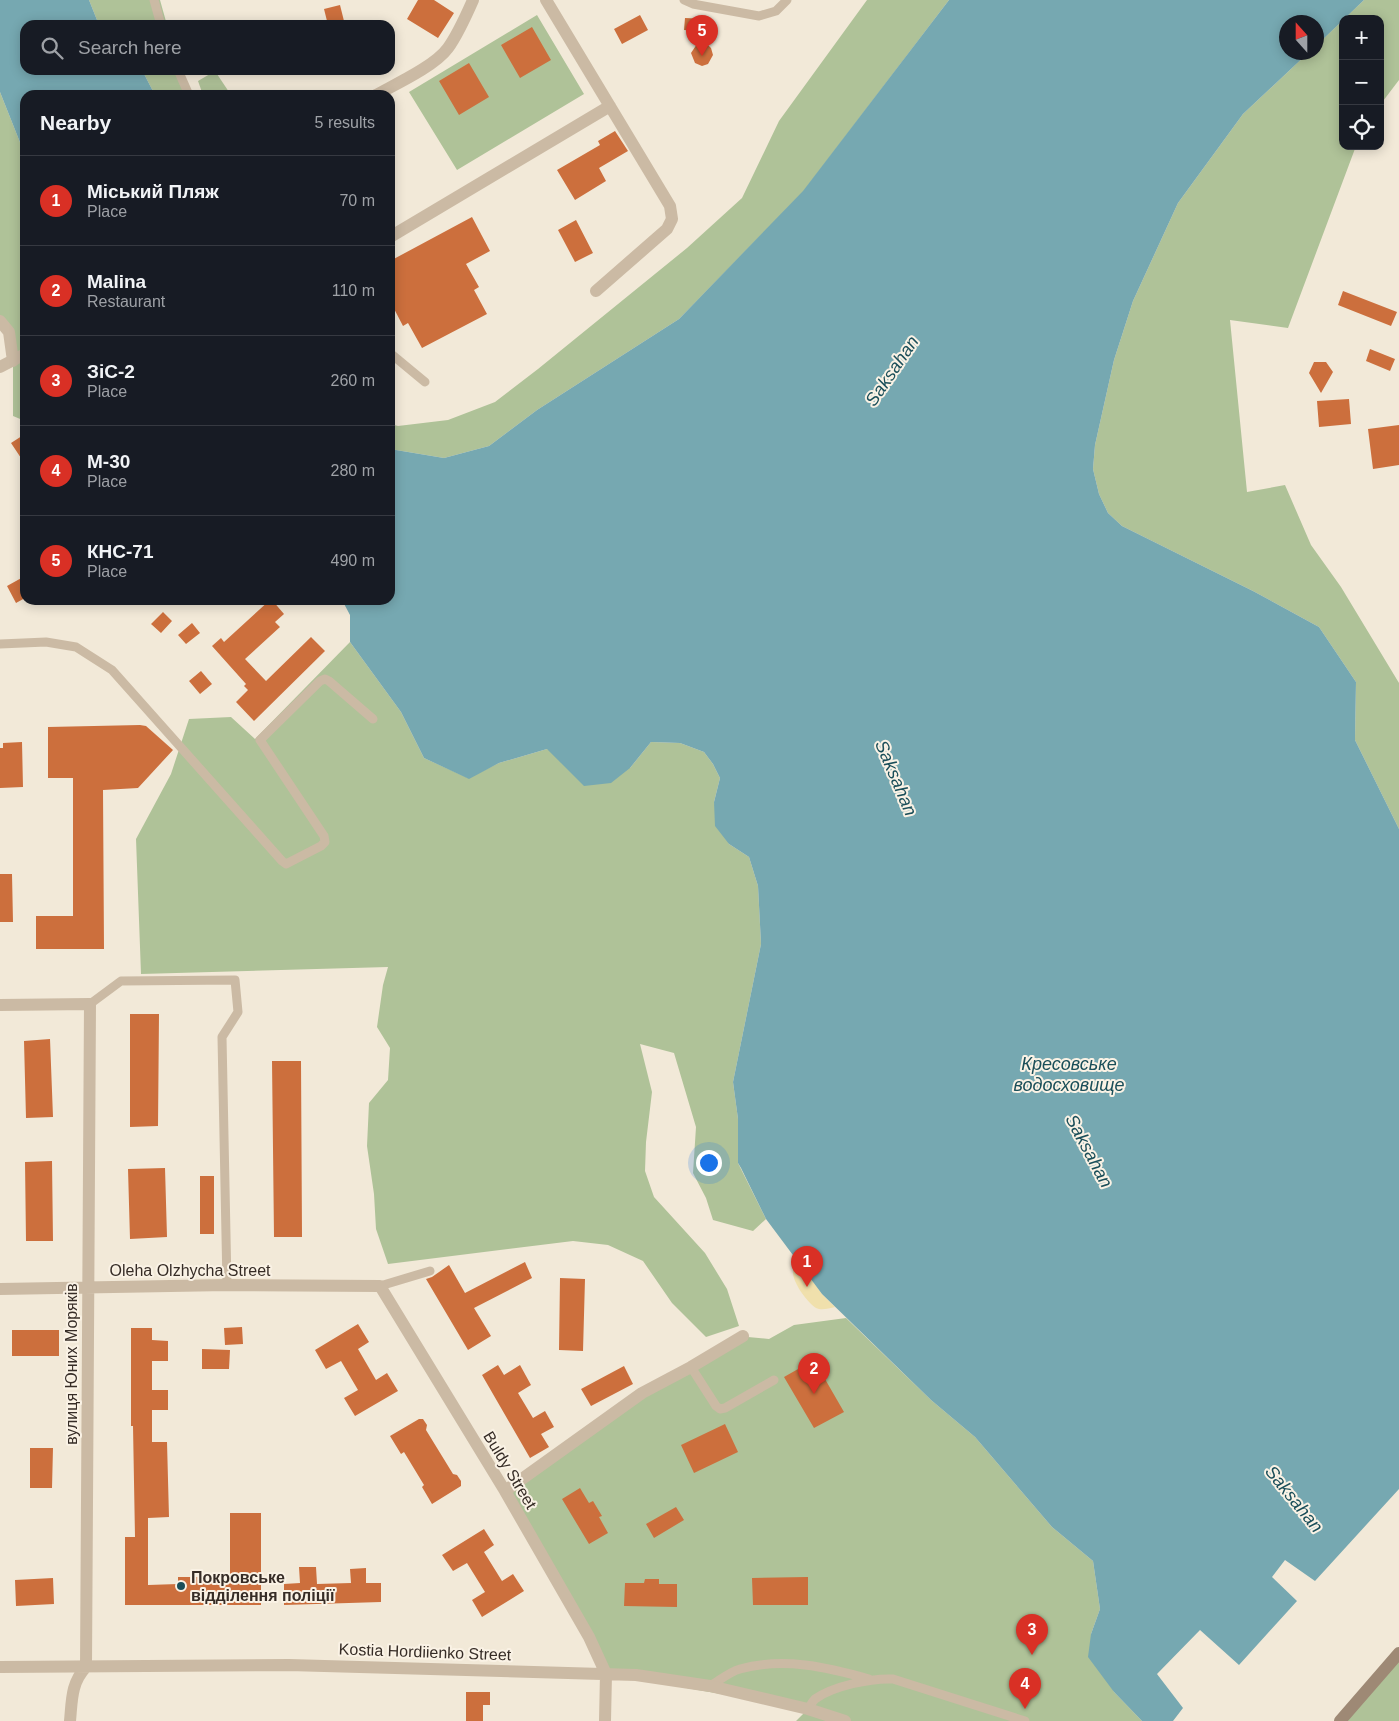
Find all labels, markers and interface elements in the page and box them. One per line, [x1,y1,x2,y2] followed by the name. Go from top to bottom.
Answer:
[686,15,718,56] pin: 5
[1279,15,1324,60] north arrow
[1339,15,1384,150] map controls
[1339,15,1384,60] button: +
[20,20,395,75] search box
[38,34,66,62] icon: search
[78,37,182,58] text: Search here
[1339,60,1384,105] button: −
[1339,105,1384,150] button: locate
[40,111,111,134] text: Nearby
[315,114,375,131] text: 5 results
[87,181,219,202] text: Міський Пляж
[52,192,60,209] text: 1
[339,192,375,209] text: 70 m
[87,203,127,220] text: Place
[87,271,146,292] text: Malina
[52,282,60,299] text: 2
[332,282,375,299] text: 110 m
[87,293,165,310] text: Restaurant
[861,332,923,410] water label: Saksahan
[87,361,135,382] text: ЗіС-2
[52,372,60,389] text: 3
[331,372,375,389] text: 260 m
[87,383,127,400] text: Place
[87,451,130,472] text: М-30
[52,462,60,479] text: 4
[331,462,375,479] text: 280 m
[87,473,127,490] text: Place
[87,541,154,562] text: КНС-71
[52,552,60,569] text: 5
[331,552,375,569] text: 490 m
[87,563,127,580] text: Place
[871,737,921,819] water label: Saksahan
[1013,1054,1125,1095] water label: Кресовське водосховище
[1061,1111,1117,1191] water label: Saksahan
[696,1150,722,1176] your location
[791,1246,823,1287] pin: 1
[110,1262,271,1279] street label: Oleha Olzhycha Street
[63,1283,80,1445] street label: вулиця Юних Моряків
[798,1353,830,1394] pin: 2
[480,1428,540,1512] street label: Buldy Street
[1261,1462,1327,1536] water label: Saksahan
[191,1569,335,1604] place label: Покровське відділення поліції
[175,1580,187,1592] marker: Покровське відділення поліції
[1016,1614,1048,1655] pin: 3
[338,1640,512,1664] street label: Kostia Hordiienko Street
[1009,1668,1041,1709] pin: 4

